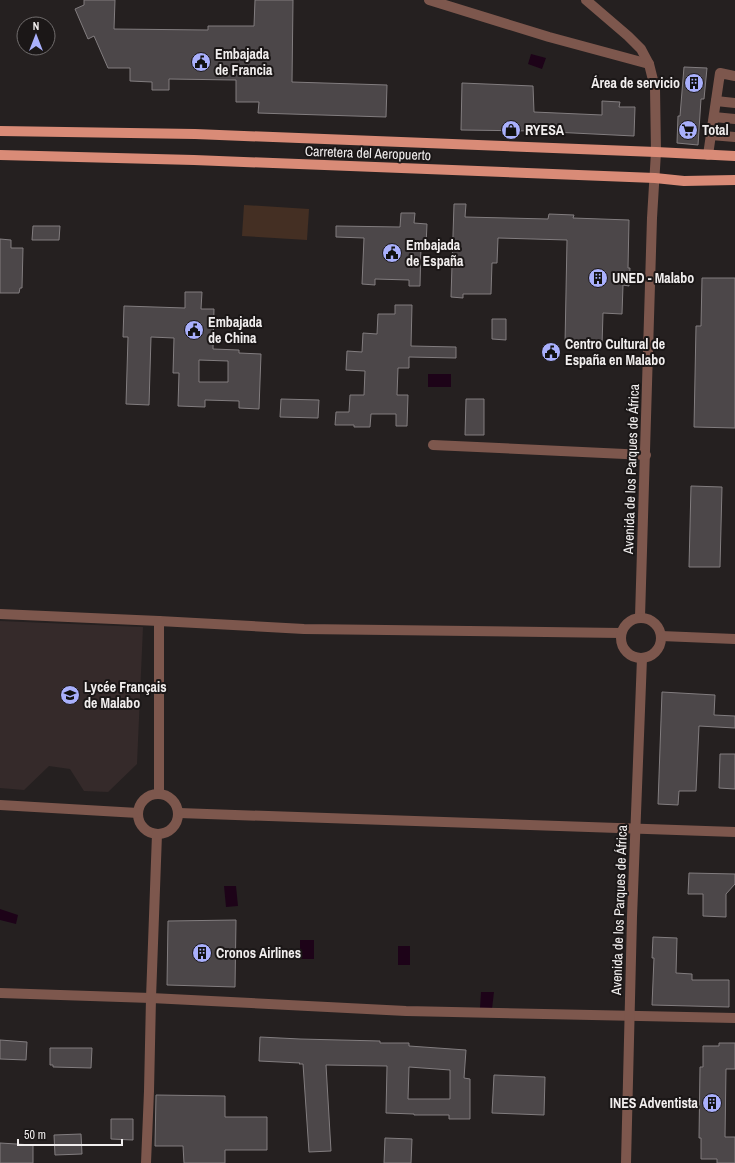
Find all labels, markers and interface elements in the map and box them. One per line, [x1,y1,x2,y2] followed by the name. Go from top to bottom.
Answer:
[16,16,56,56] north arrow
[33,19,39,33] text: N
[215,45,273,79] place label: Embajada de Francia
[190,51,212,73] public building icon: Embajada de Francia
[683,72,705,94] building icon: Área de servicio
[591,74,680,92] place label: Área de servicio
[500,119,522,141] shop icon: RYESA
[677,119,699,141] supermarket icon: Total
[525,121,565,139] place label: RYESA
[702,121,729,139] place label: Total
[305,142,431,164] street label: Carretera del Aeropuerto
[406,236,464,270] place label: Embajada de España
[381,242,403,264] public building icon: Embajada de España
[587,267,609,289] building icon: UNED - Malabo
[612,269,694,287] place label: UNED - Malabo
[208,313,263,347] place label: Embajada de China
[183,319,205,341] public building icon: Embajada de China
[565,335,665,369] place label: Centro Cultural de España en Malabo
[540,341,562,363] public building icon: Centro Cultural de España en Malabo
[619,383,643,555] street label: Avenida de los Parques de África
[84,678,167,712] place label: Lycée Français de Malabo
[59,684,81,706] school or university icon: Lycée Français de Malabo
[607,824,631,996] street label: Avenida de los Parques de África
[191,942,213,964] building icon: Cronos Airlines
[216,944,301,962] place label: Cronos Airlines
[701,1092,723,1114] building icon: INES Adventista
[610,1094,699,1112] place label: INES Adventista
[18,1121,122,1147] scale bar
[24,1127,46,1143] text: 50 m

